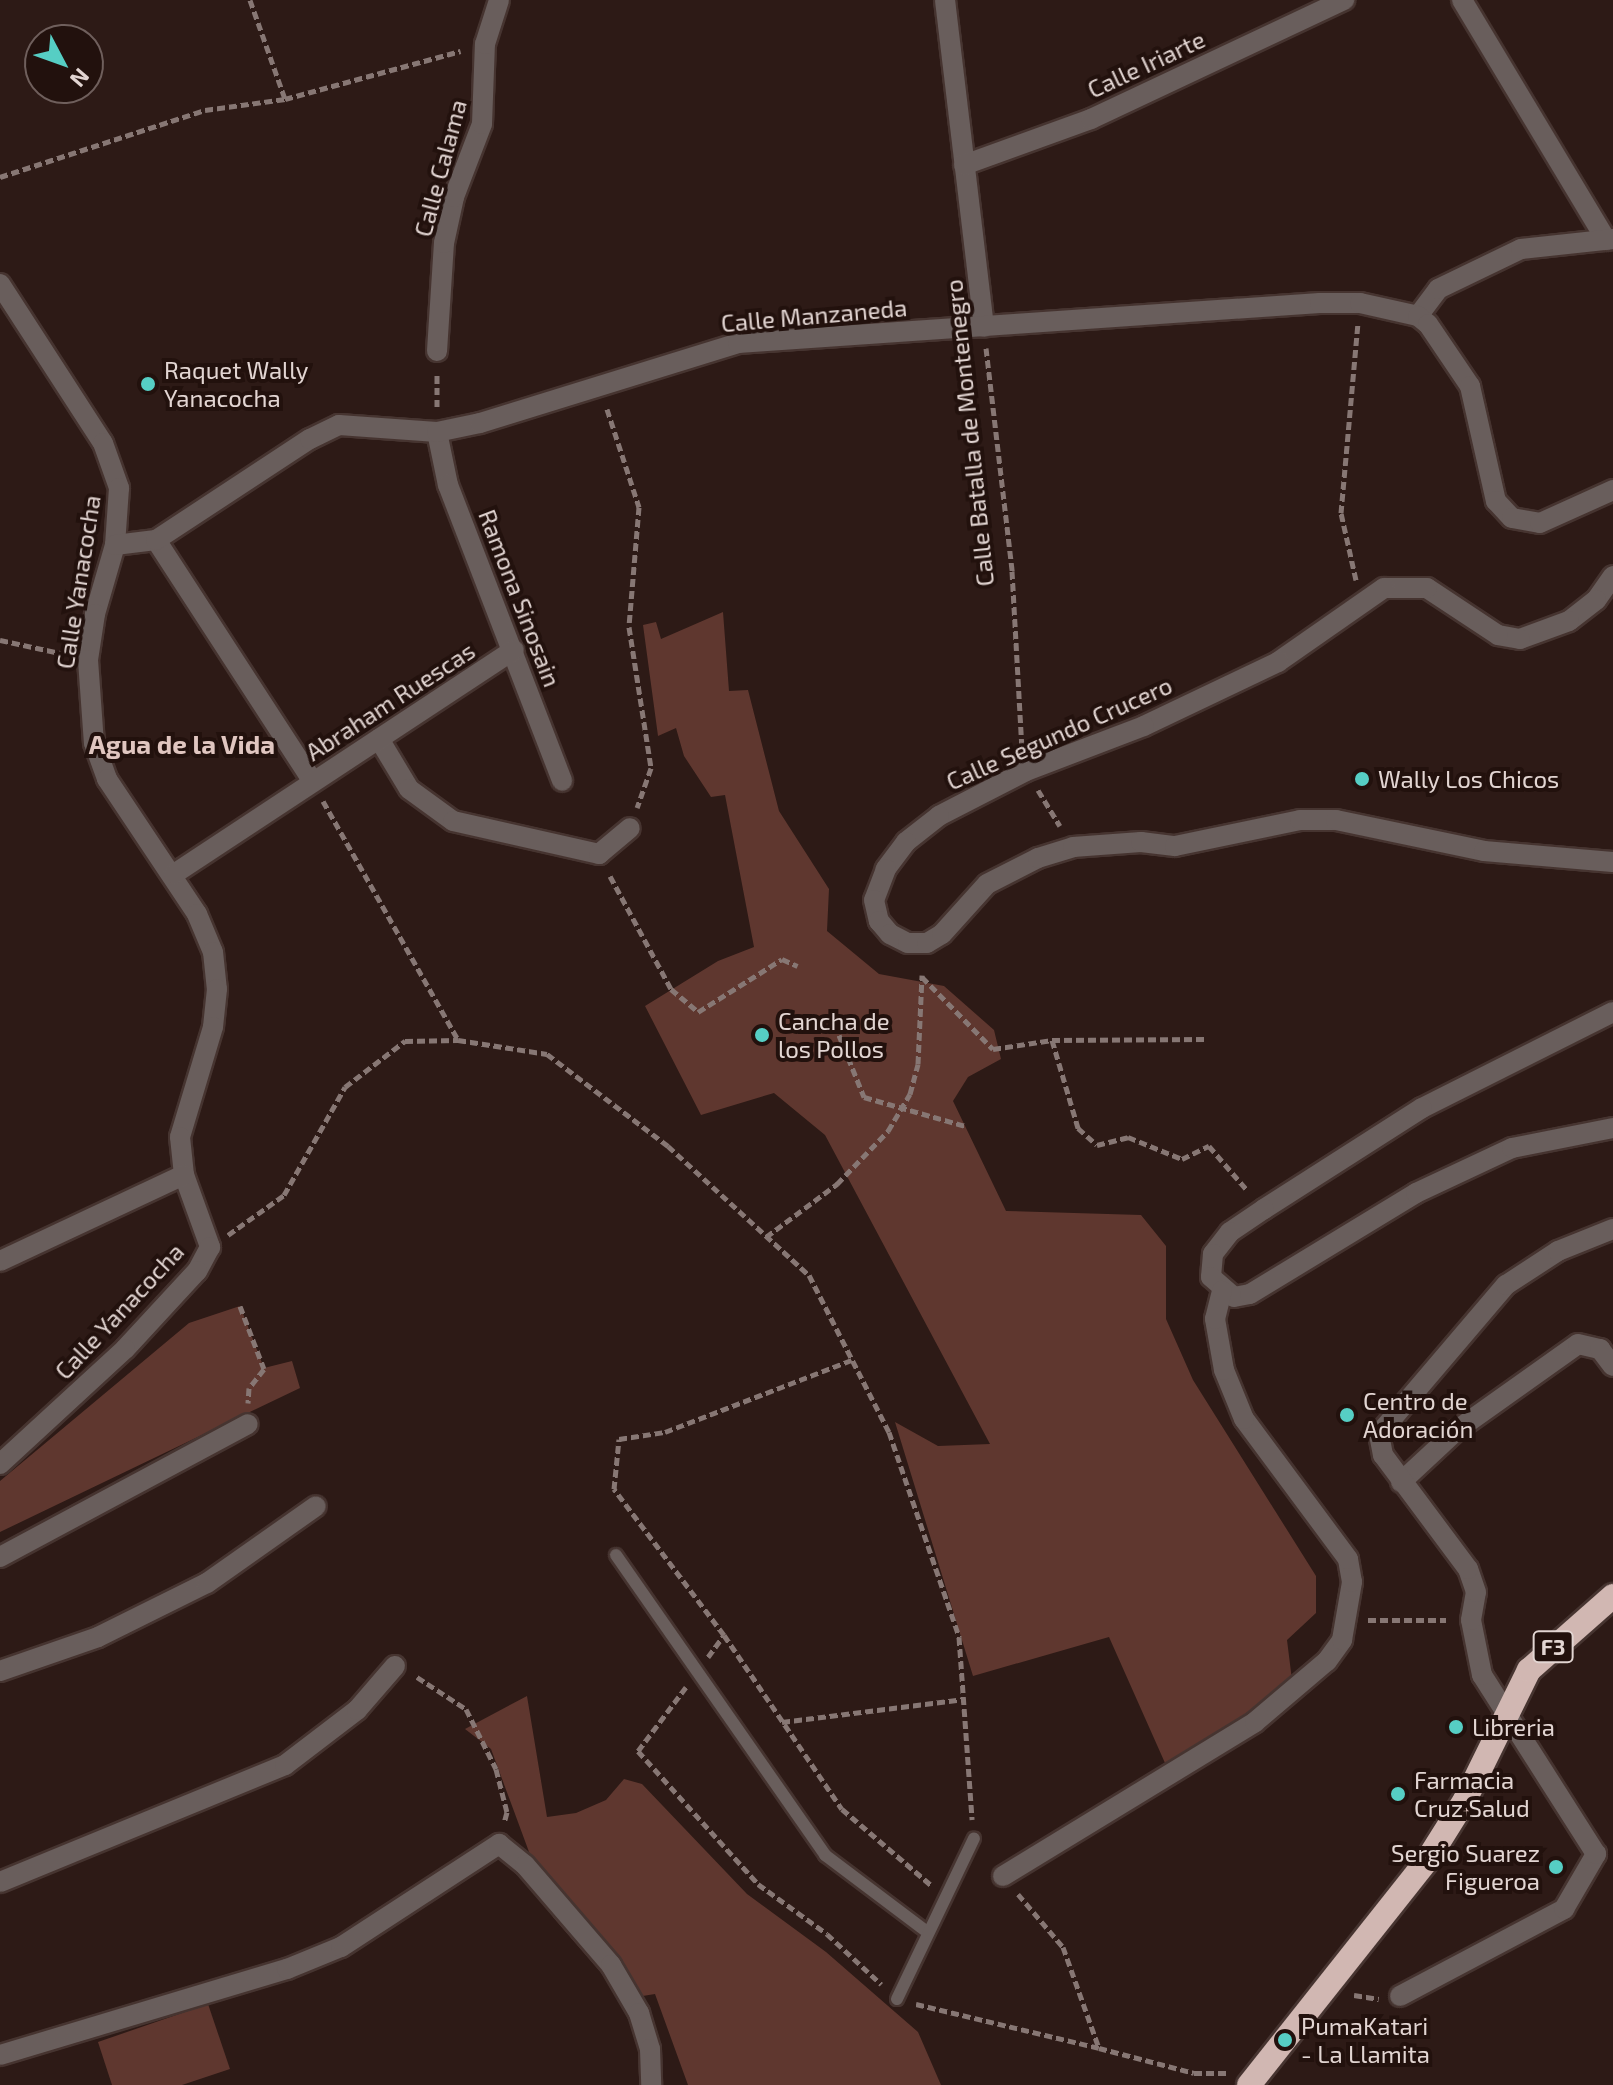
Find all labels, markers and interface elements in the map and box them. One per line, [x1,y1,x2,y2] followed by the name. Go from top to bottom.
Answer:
[24,24,104,104] north arrow
[1083,24,1209,104] street label: Calle Iriarte
[66,64,96,93] text: N
[408,96,472,240] street label: Calle Calama
[939,278,999,588] street label: Calle Batalla de Montenegro
[720,293,908,337] street label: Calle Manzaneda
[164,356,309,412] place label: Raquet Wally Yanacocha
[139,375,157,393] marker: Raquet Wally Yanacocha
[50,493,106,671] street label: Calle Yanacocha
[473,505,567,691] street label: Ramona Sinosain
[300,636,480,766] street label: Abraham Ruescas
[942,670,1176,796] street label: Calle Segundo Crucero
[89,728,275,760] district label: Agua de la Vida
[1378,765,1560,793] place label: Wally Los Chicos
[1353,770,1371,788] marker: Wally Los Chicos
[778,1007,890,1063] place label: Cancha de los Pollos
[753,1026,771,1044] marker: Cancha de los Pollos
[48,1237,190,1385] street label: Calle Yanacocha
[1363,1387,1473,1443] place label: Centro de Adoración
[1338,1406,1356,1424] marker: Centro de Adoración
[1531,1629,1575,1665] road number: F3
[1472,1713,1555,1741] place label: Libreria
[1447,1718,1465,1736] marker: Libreria
[1414,1766,1530,1822] place label: Farmacia Cruz Salud
[1389,1785,1407,1803] marker: Farmacia Cruz Salud
[1391,1839,1540,1895] place label: Sergio Suarez Figueroa
[1547,1858,1565,1876] marker: Sergio Suarez Figueroa
[1301,2012,1430,2068] place label: PumaKatari - La Llamita
[1276,2031,1294,2049] marker: PumaKatari - La Llamita

